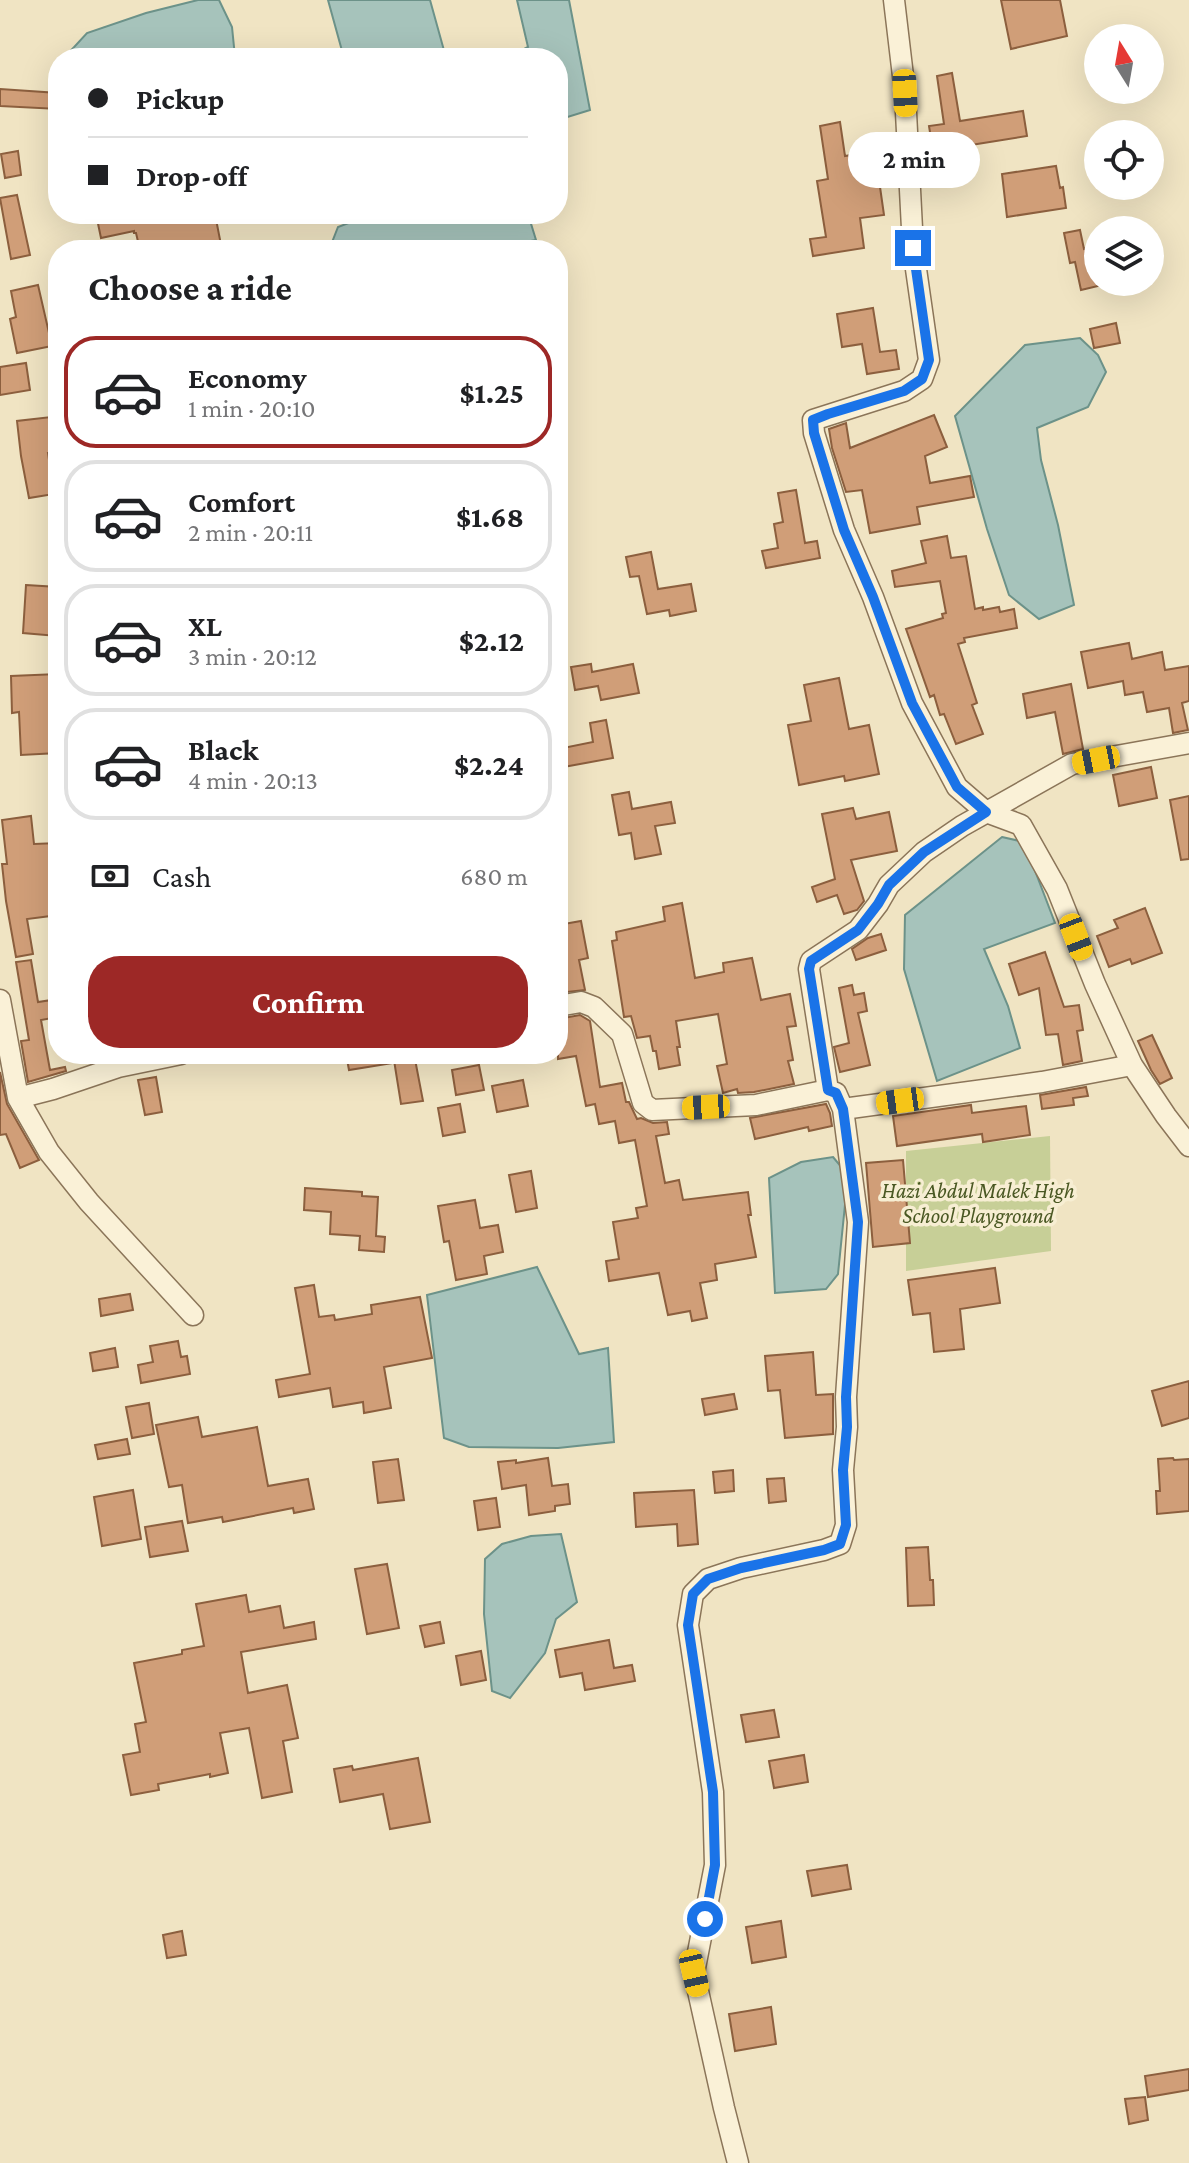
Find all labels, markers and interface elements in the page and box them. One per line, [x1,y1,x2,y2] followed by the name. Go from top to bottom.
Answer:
[1084,24,1164,104] north arrow
[1084,24,1164,296] map controls
[892,68,918,118] car
[136,82,224,115] text: Pickup
[1084,120,1164,200] button: locate
[847,132,979,188] callout: 2 min
[883,145,945,174] text: 2 min
[136,159,247,192] text: Drop-off
[1084,216,1164,296] button: layers
[895,230,931,266] route end
[88,268,292,308] text: Choose a ride
[92,356,164,428] icon: car
[188,361,307,394] text: Economy
[459,376,524,409] text: $1.25
[188,394,316,423] text: 1 min · 20:10
[92,480,164,552] icon: car
[188,485,295,518] text: Comfort
[456,500,524,533] text: $1.68
[188,518,313,547] text: 2 min · 20:11
[92,604,164,676] icon: car
[188,609,222,642] text: XL
[459,624,524,657] text: $2.12
[188,642,317,671] text: 3 min · 20:12
[92,728,164,800] icon: car
[188,733,259,766] text: Black
[1070,744,1122,776] car
[454,748,524,781] text: $2.24
[188,766,318,795] text: 4 min · 20:13
[88,854,132,898] icon: cash
[152,860,211,893] text: Cash
[460,862,528,891] text: 680 m
[1056,910,1096,964] car
[88,956,528,1048] button: Confirm
[875,1086,925,1116] car
[681,1094,731,1120] car
[881,1178,1075,1228] park label: Hazi Abdul Malek High School Playground
[687,1901,723,1937] route start
[677,1947,711,1999] car

